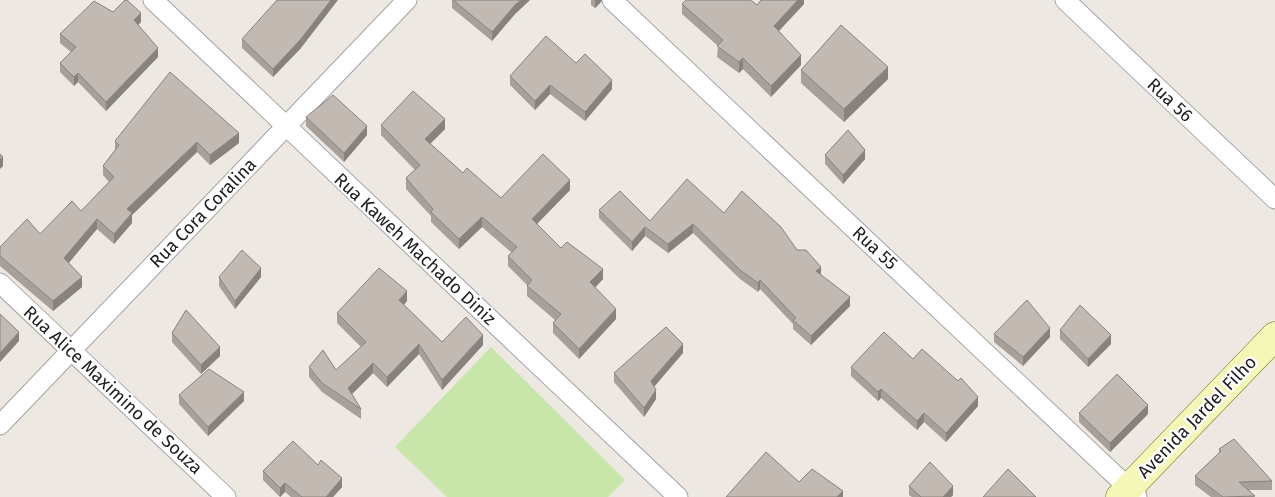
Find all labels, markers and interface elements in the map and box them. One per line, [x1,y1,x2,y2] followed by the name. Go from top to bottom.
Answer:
[1143,73,1197,127] street label: Rua 56
[145,154,261,272] street label: Rua Cora Coralina
[330,168,501,330] street label: Rua Kaweh Machado Diniz
[848,222,902,274] street label: Rua 55
[19,301,207,479] street label: Rua Alice Maximino de Souza
[1133,351,1261,483] street label: Avenida Jardel Filho

